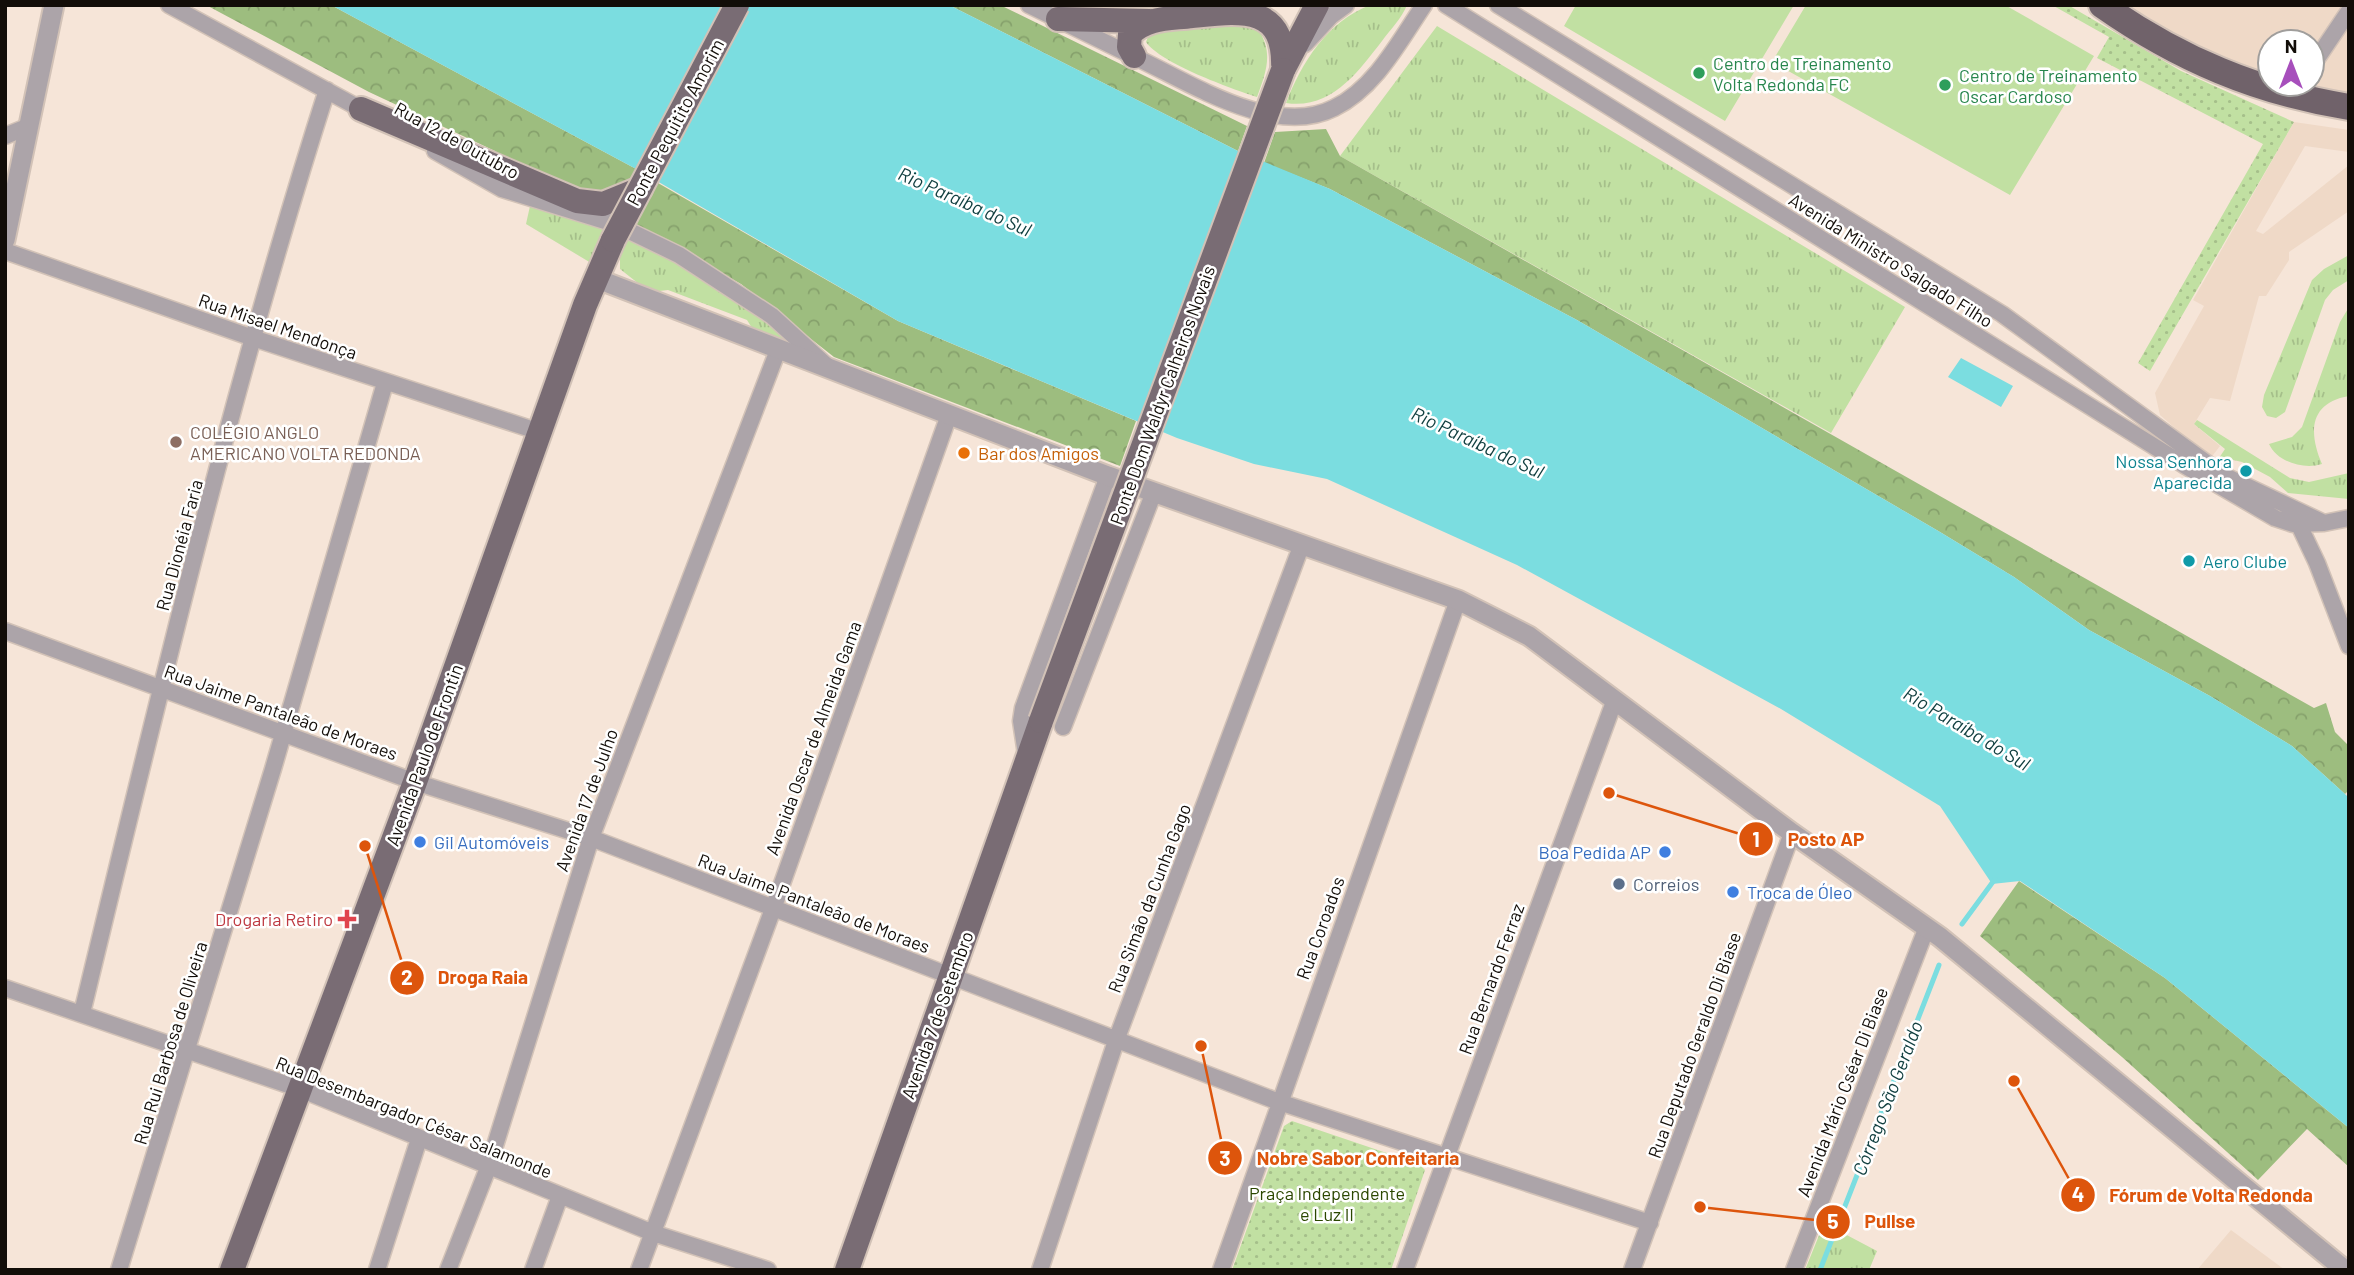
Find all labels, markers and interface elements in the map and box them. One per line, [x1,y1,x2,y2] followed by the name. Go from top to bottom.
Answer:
[2256,28,2326,98] north arrow
[2285,34,2297,57] text: N
[622,35,728,209] street label: Ponte Pequitito Amorim
[1713,52,1892,95] place label: Centro de Treinamento Volta Redonda FC
[1959,64,2138,107] place label: Centro de Treinamento Oscar Cardoso
[1691,65,1707,81] marker: Centro de Treinamento Volta Redonda FC
[1937,77,1953,93] marker: Centro de Treinamento Oscar Cardoso
[391,97,523,183] street label: Rua 12 de Outubro
[895,161,1036,241] water label: Rio Paraíba do Sul
[1785,188,1997,332] street label: Avenida Ministro Salgado Filho
[1105,262,1219,528] street label: Ponte Dom Waldyr Calheiros Novais
[196,289,360,363] street label: Rua Misael Mendonça
[1408,401,1549,483] water label: Rio Paraíba do Sul
[190,421,421,464] place label: COLÉGIO ANGLO AMERICANO VOLTA REDONDA
[168,434,184,450] marker: COLÉGIO ANGLO AMERICANO VOLTA REDONDA
[978,442,1099,464] place label: Bar dos Amigos
[956,445,972,461] marker: Bar dos Amigos
[2115,450,2232,493] place label: Nossa Senhora Aparecida
[2238,463,2254,479] marker: Nossa Senhora Aparecida
[151,477,207,613] street label: Rua Dionéia Faria
[2203,550,2287,572] place label: Aero Clube
[2181,553,2197,569] marker: Aero Clube
[760,618,866,858] street label: Avenida Oscar de Almeida Gama
[161,660,401,764] street label: Rua Jaime Pantaleão de Moraes
[381,661,467,849] street label: Avenida Paulo de Frontin
[1900,681,2035,775] water label: Rio Paraíba do Sul
[550,726,622,874] street label: Avenida 17 de Julho
[1103,800,1195,996] street label: Rua Simão da Cunha Gago
[1738,819,1878,859] callout: Posto AP
[1752,826,1760,851] text: 1
[1788,827,1864,850] text: Posto AP
[434,831,549,853] place label: Gil Automóveis
[412,834,428,850] marker: Gil Automóveis
[1539,841,1651,863] place label: Boa Pedida AP
[1657,844,1673,860] marker: Boa Pedida AP
[695,849,933,957] street label: Rua Jaime Pantaleão de Moraes
[1633,873,1699,895] place label: Correios
[1291,874,1349,982] street label: Rua Coroados
[1611,876,1627,892] marker: Correios
[1747,881,1852,903] place label: Troca de Óleo
[1725,884,1741,900] marker: Troca de Óleo
[1453,901,1529,1057] street label: Rua Bernardo Ferraz
[215,908,333,930] place label: Drogaria Retiro
[339,911,355,927] marker: Drogaria Retiro
[896,928,978,1102] street label: Avenida 7 de Setembro
[1643,929,1745,1161] street label: Rua Deputado Geraldo Di Biase
[129,939,211,1147] street label: Rua Rui Barbosa de Oliveira
[389,958,542,998] callout: Droga Raia
[401,964,413,989] text: 2
[438,965,528,988] text: Droga Raia
[1792,984,1892,1200] street label: Avenida Mário Cséar Di Biase
[1847,1018,1927,1178] water label: Córrego São Geraldo
[273,1051,555,1183] street label: Rua Desembargador César Salamonde
[1208,1138,1473,1178] callout: Nobre Sabor Confeitaria
[1219,1145,1231,1170] text: 3
[1257,1146,1459,1169] text: Nobre Sabor Confeitaria
[2060,1175,2327,1215] callout: Fórum de Volta Redonda
[2072,1181,2084,1206] text: 4
[1249,1182,1405,1225] park label: Praça Independente e Luz II
[2109,1183,2313,1206] text: Fórum de Volta Redonda
[1815,1202,1929,1242] callout: Pullse
[1827,1208,1839,1233] text: 5
[1865,1209,1915,1232] text: Pullse

